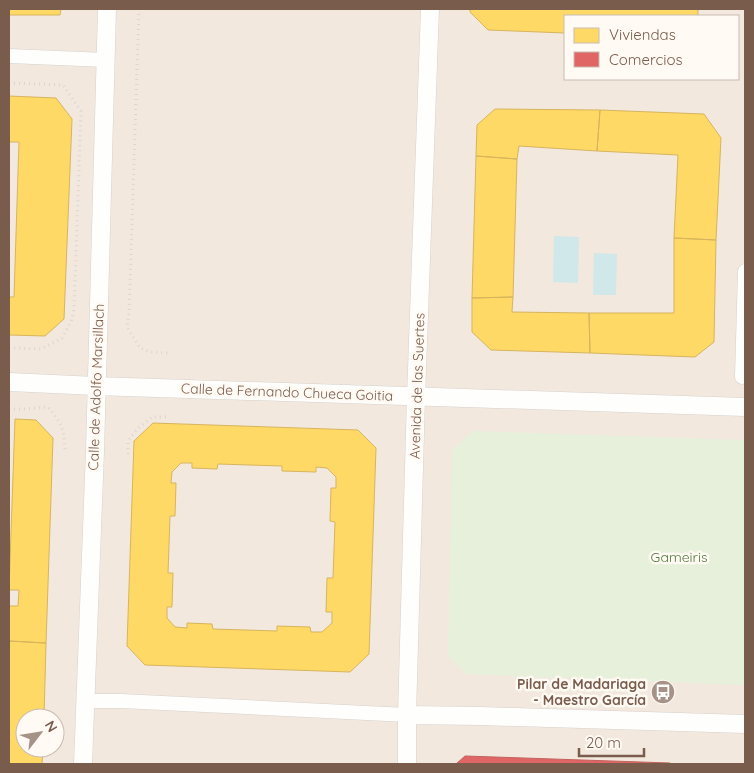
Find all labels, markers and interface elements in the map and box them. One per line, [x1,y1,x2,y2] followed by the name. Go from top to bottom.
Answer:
[564,15,739,80] legend
[609,25,676,44] text: Viviendas
[609,50,683,69] text: Comercios
[84,303,108,471] street label: Calle de Adolfo Marsillach
[405,313,429,459] street label: Avenida de las Suertes
[181,379,393,405] street label: Calle de Fernando Chueca Goitia
[650,548,708,566] park label: Gameiris
[517,675,646,709] place label: Pilar de Madariaga - Maestro García
[650,679,676,705] bus stop icon: Pilar de Madariaga - Maestro García
[15,708,65,758] north arrow
[41,717,62,735] text: N
[579,726,644,758] scale bar
[586,733,621,752] text: 20 m

